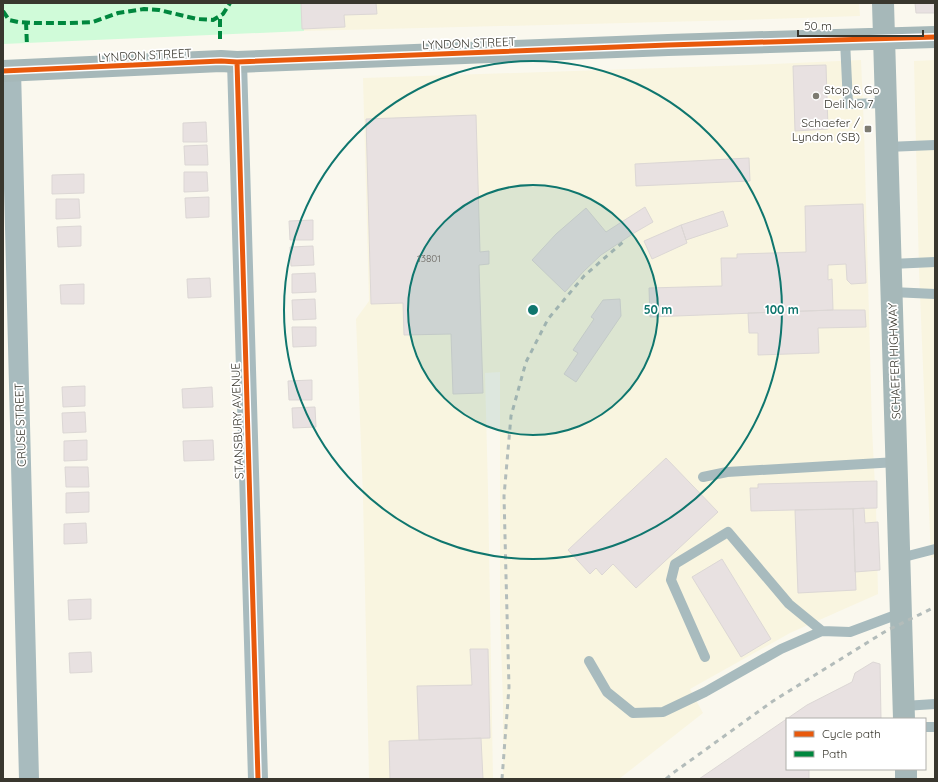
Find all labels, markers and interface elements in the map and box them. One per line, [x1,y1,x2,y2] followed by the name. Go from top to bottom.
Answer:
[798,12,923,38] scale bar
[804,18,832,33] text: 50 m
[422,34,516,52] street label: LYNDON STREET
[98,45,192,65] street label: LYNDON STREET
[824,82,880,111] place label: Stop & Go Deli No 7
[811,91,821,101] marker: Stop & Go Deli No 7
[792,115,861,144] place label: Schaefer / Lyndon (SB)
[863,124,873,134] marker: Schaefer / Lyndon (SB)
[417,252,441,265] house number: 13801
[644,302,672,317] text: 50 m
[765,302,799,317] text: 100 m
[884,302,904,420] street label: SCHAEFER HIGHWAY
[526,303,540,317] centre of rings
[227,362,247,479] street label: STANSBURY AVENUE
[11,383,29,467] street label: CRUSE STREET
[786,718,926,770] legend
[822,726,881,741] text: Cycle path
[822,746,847,761] text: Path

